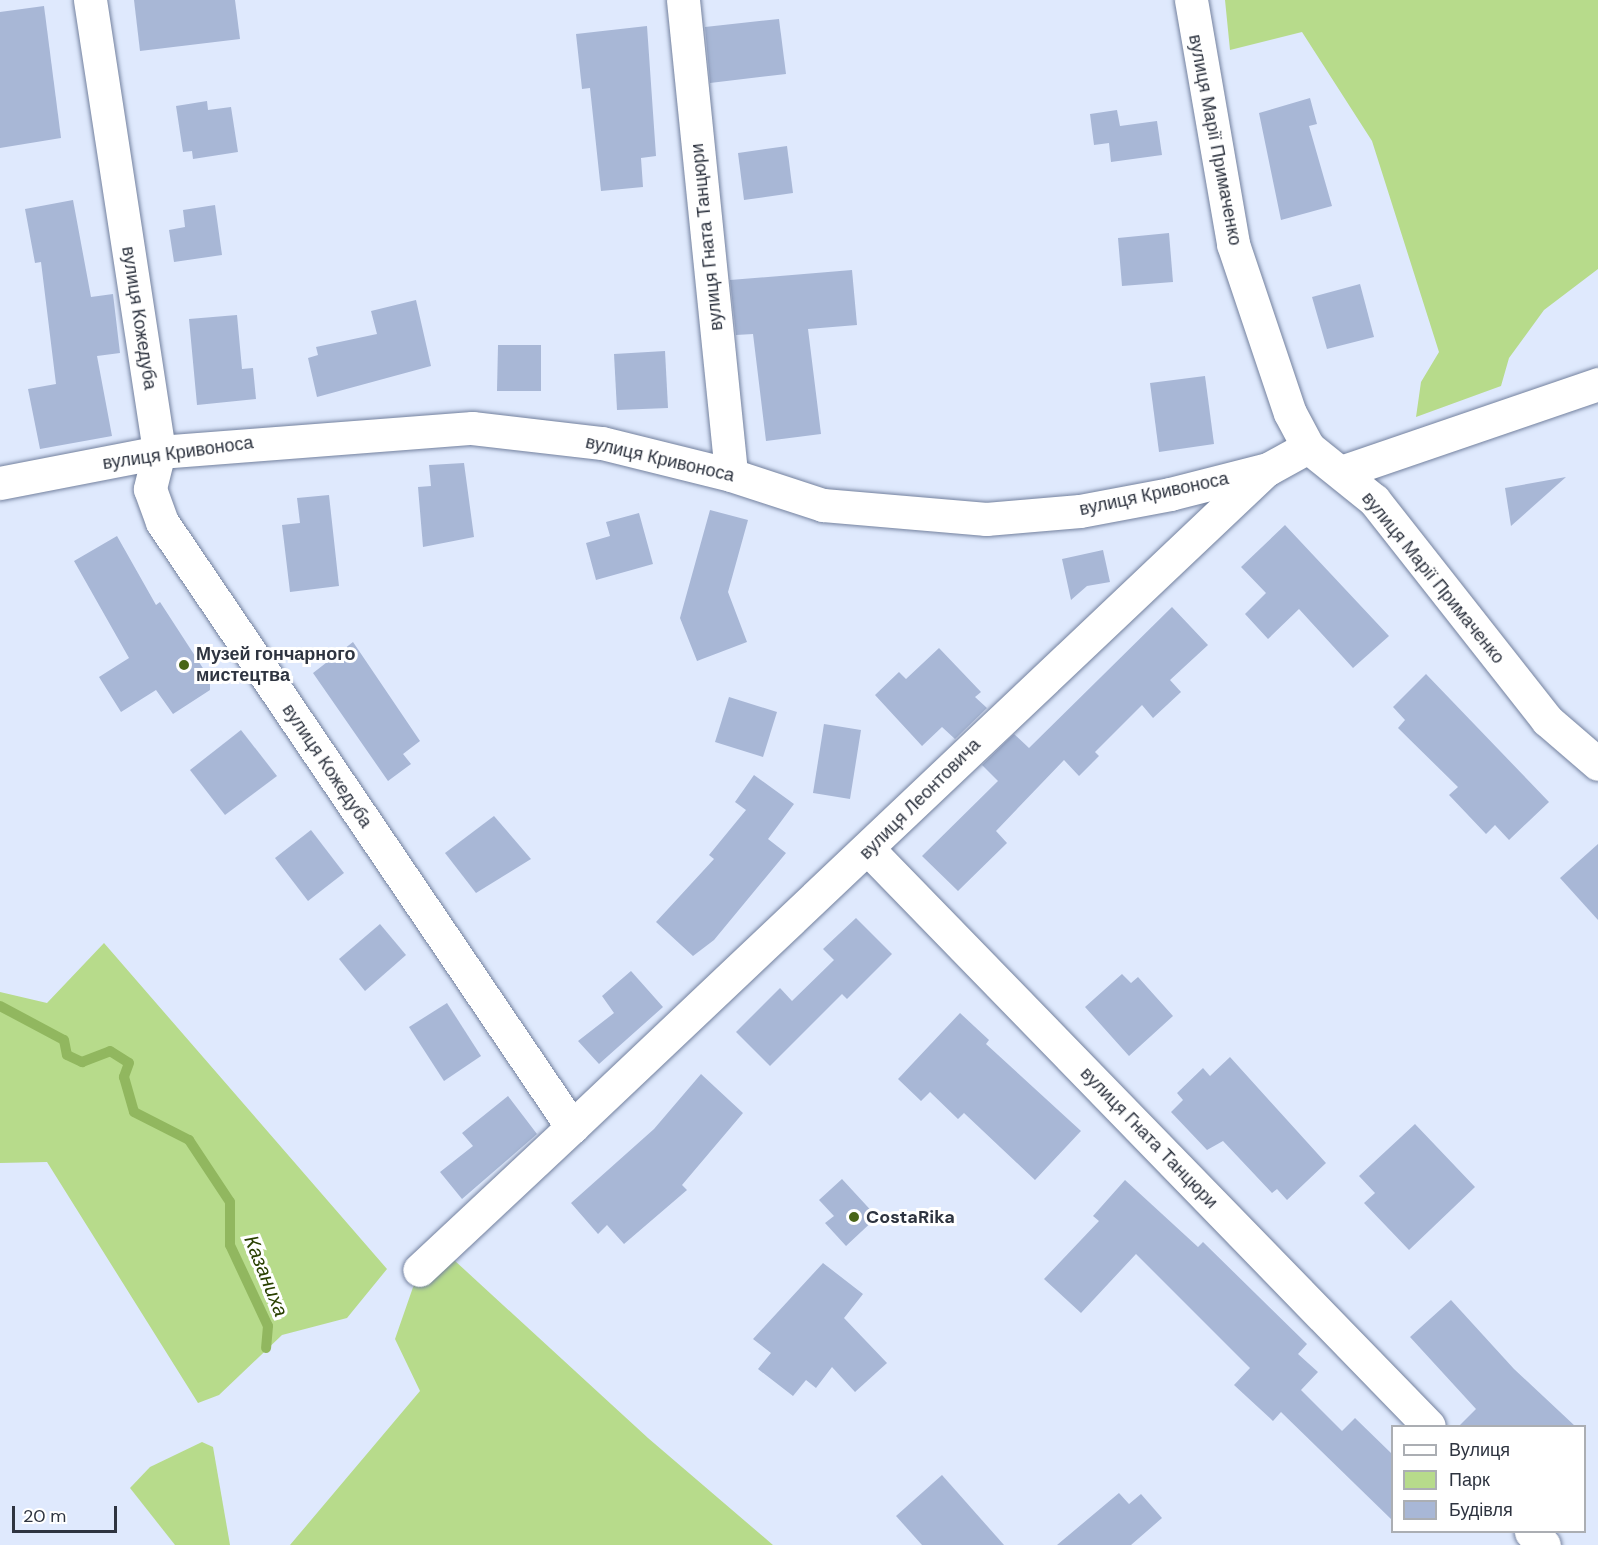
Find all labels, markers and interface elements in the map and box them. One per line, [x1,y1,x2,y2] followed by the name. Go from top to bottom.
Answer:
[1184,33,1246,247] street label: вулиця Марії Примаченко
[686,142,728,332] street label: вулиця Гната Танцюри
[117,245,161,391] street label: вулиця Кожедуба
[583,431,737,487] street label: вулиця Кривоноса
[101,432,255,474] street label: вулиця Кривоноса
[1077,468,1231,520] street label: вулиця Кривоноса
[1357,488,1509,668] street label: вулиця Марії Примаченко
[196,644,355,686] place label: Музей гончарного мистецтва
[177,658,191,672] marker: Музей гончарного мистецтва
[278,700,376,832] street label: вулиця Кожедуба
[855,734,985,864] street label: вулиця Леонтовича
[1076,1063,1222,1213] street label: вулиця Гната Танцюри
[866,1206,955,1228] place label: CostaRika
[847,1210,861,1224] marker: CostaRika
[239,1232,293,1320] water label: Казаниха
[1391,1425,1586,1533] legend
[1449,1438,1510,1462] text: Вулиця
[1449,1468,1490,1492] text: Парк
[15,1494,120,1532] scale bar
[1449,1498,1513,1522] text: Будівля
[23,1504,66,1528] text: 20 m

